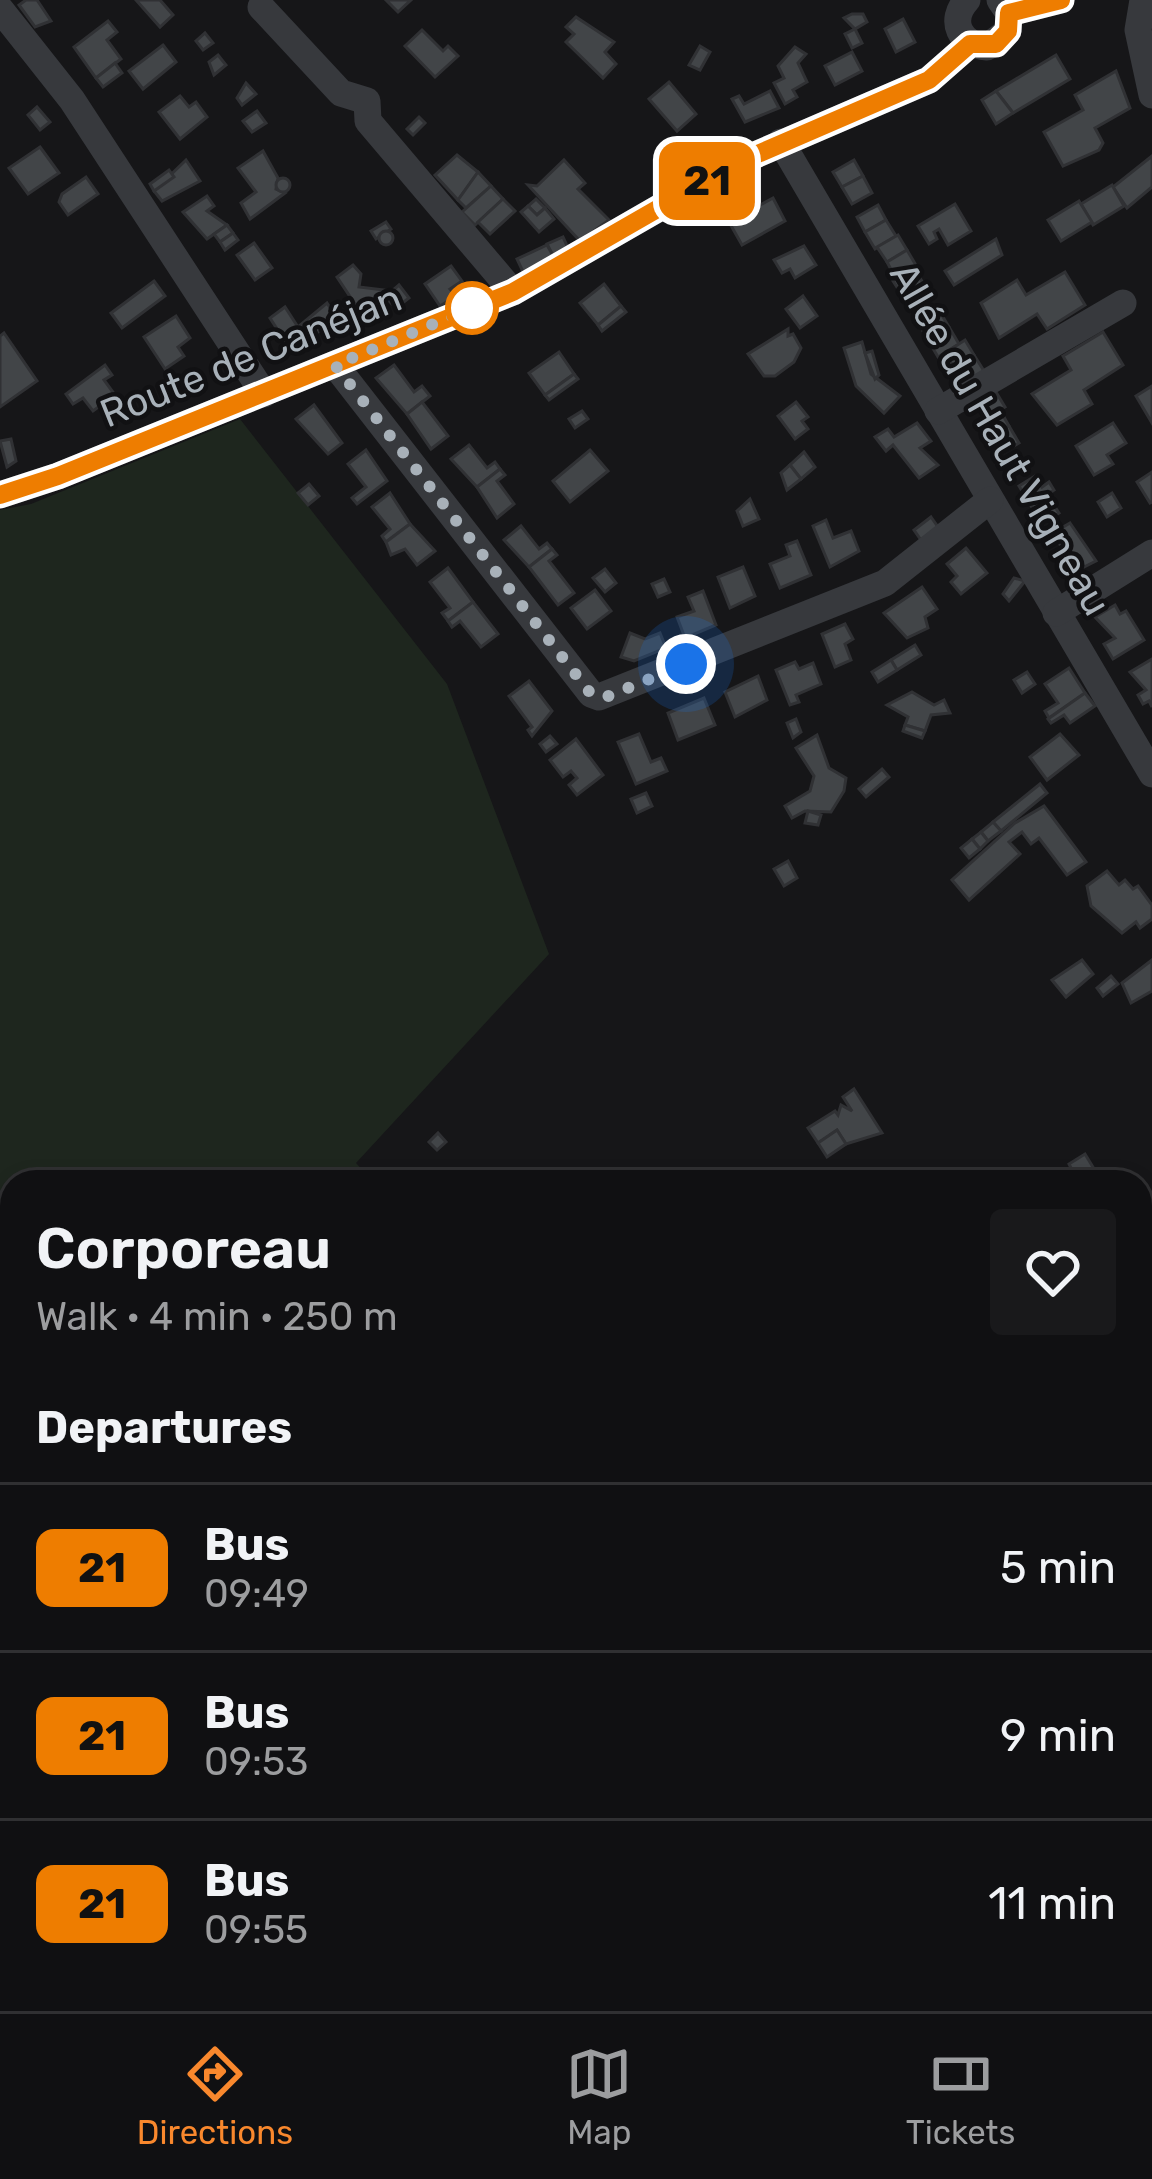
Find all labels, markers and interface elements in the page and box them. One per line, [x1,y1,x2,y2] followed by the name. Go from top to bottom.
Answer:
[653,142,761,220] line badge: 21
[683,156,731,206] text: 21
[880,254,1120,624] street label: Allée du Haut Vigneau
[94,275,408,437] street label: Route de Canéjan
[447,283,497,333] unlabelled marker
[656,634,716,694] your location
[990,1209,1116,1335] button: heart
[36,1215,331,1282] text: Corporeau
[36,1294,398,1340] text: Walk · 4 min · 250 m
[36,1401,292,1454] text: Departures
[204,1518,289,1571] text: Bus
[1000,1541,1116,1594] text: 5 min
[78,1543,126,1593] text: 21
[204,1571,309,1617] text: 09:49
[204,1686,289,1739] text: Bus
[1000,1709,1116,1762] text: 9 min
[78,1711,126,1761] text: 21
[204,1739,308,1785] text: 09:53
[204,1854,289,1907] text: Bus
[988,1877,1116,1930] text: 11 min
[78,1879,126,1929] text: 21
[204,1907,308,1953] text: 09:55
[137,2041,293,2152] tab: Directions
[566,2041,632,2152] tab: Map
[906,2041,1015,2152] tab: Tickets

